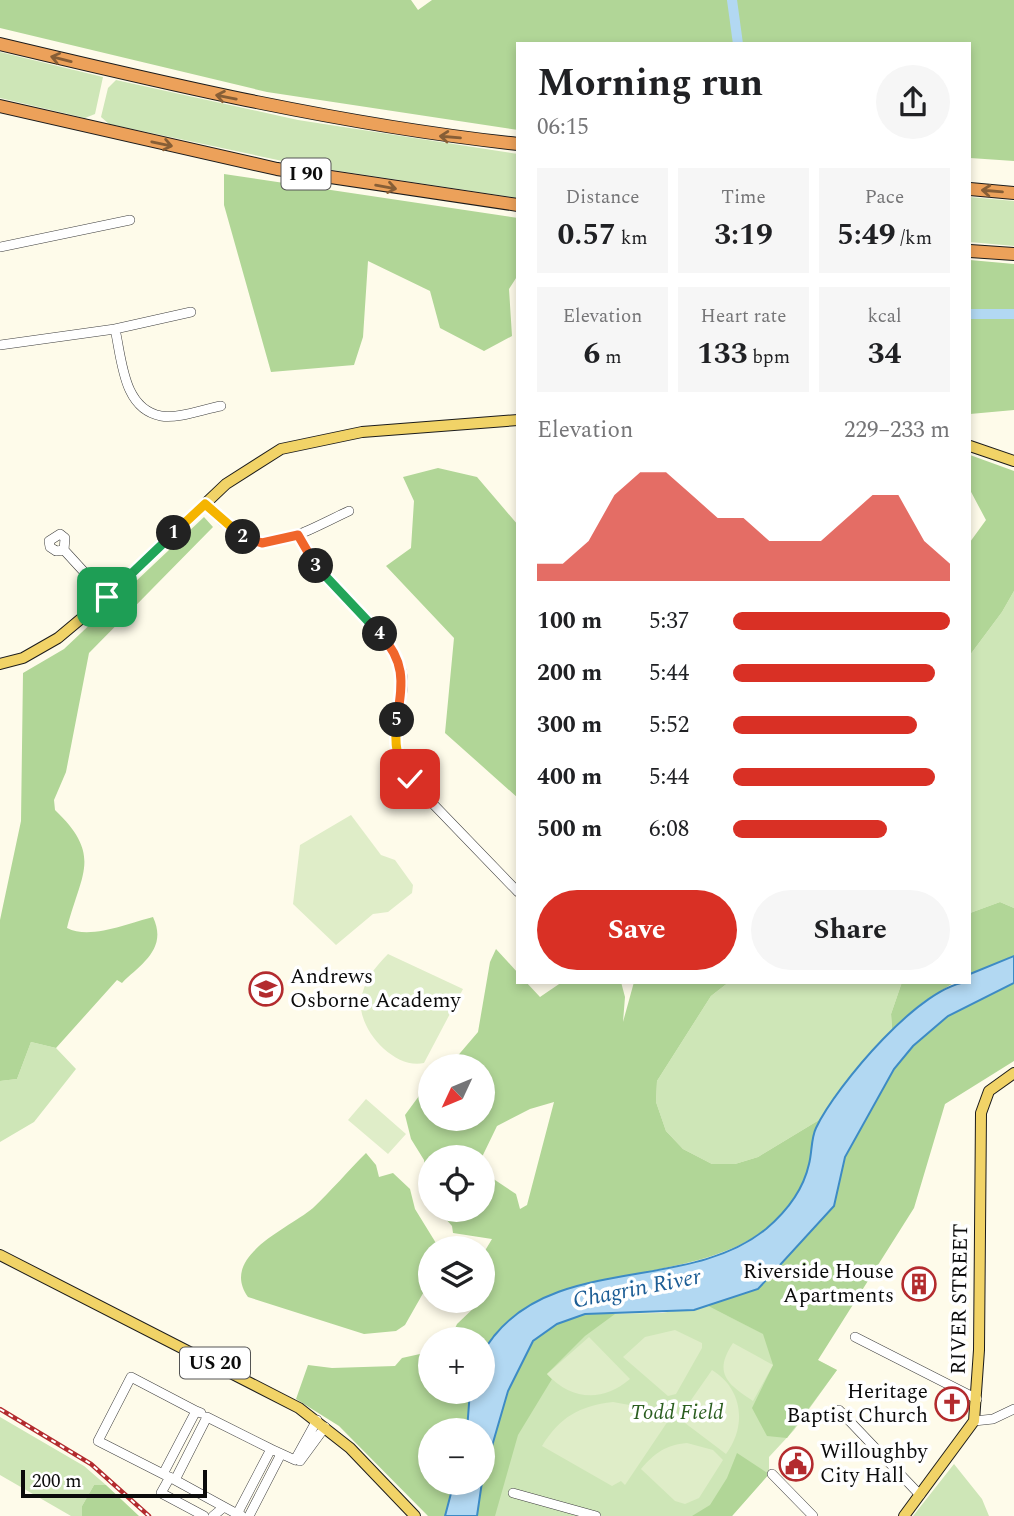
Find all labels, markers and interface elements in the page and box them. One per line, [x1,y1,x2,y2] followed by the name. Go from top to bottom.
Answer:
[50,52,72,65] one-way arrow
[537,55,763,113] text: Morning run
[876,65,950,139] button: share
[215,90,238,104] one-way arrow
[537,110,589,145] text: 06:15
[439,130,462,143] one-way arrow
[150,138,173,152] one-way arrow
[282,158,330,190] road number: I 90
[374,181,397,194] one-way arrow
[565,183,640,212] text: Distance
[721,183,766,212] text: Time
[865,183,904,212] text: Pace
[981,184,1004,197] one-way arrow
[557,212,616,258] text: 0.57
[714,212,773,258] text: 3:19
[837,212,896,258] text: 5:49
[616,224,648,253] text: km
[896,224,932,253] text: /km
[563,302,642,331] text: Elevation
[701,302,786,331] text: Heart rate
[867,302,902,331] text: kcal
[584,331,600,377] text: 6
[697,331,747,377] text: 133
[868,331,901,377] text: 34
[600,343,621,372] text: m
[747,343,790,372] text: bpm
[537,413,633,448] text: Elevation
[844,413,950,448] text: 229–233 m
[156,516,192,550] pin: 1
[168,518,179,547] text: 1
[226,520,260,554] pin: 2
[237,522,248,551] text: 2
[298,548,334,584] pin: 3
[310,551,321,580] text: 3
[77,567,137,627] pin
[88,578,126,616] icon: arrive
[537,604,602,639] text: 100 m
[649,604,689,639] text: 5:37
[362,616,398,652] pin: 4
[374,619,385,648] text: 4
[537,656,602,691] text: 200 m
[649,656,689,691] text: 5:44
[380,702,414,738] pin: 5
[391,705,402,734] text: 5
[537,708,602,743] text: 300 m
[649,708,689,743] text: 5:52
[380,749,440,809] pin
[391,760,429,798] icon: check
[537,760,602,795] text: 400 m
[649,760,689,795] text: 5:44
[537,812,602,847] text: 500 m
[649,812,689,847] text: 6:08
[537,890,737,970] button: Save
[751,890,950,970] button: Share
[290,961,461,1017] place label: Andrews Osborne Academy
[247,970,285,1008] school or university icon: Andrews Osborne Academy
[418,1054,495,1130] north arrow
[418,1054,495,1495] map controls
[418,1145,495,1222] button: locate
[943,1223,977,1375] street label: RIVER STREET
[418,1236,495,1313] button: layers
[743,1256,894,1312] place label: Riverside House Apartments
[570,1259,705,1319] water label: Chagrin River
[900,1265,938,1303] building icon: Riverside House Apartments
[418,1327,495,1404] button: +
[180,1348,250,1378] road number: US 20
[787,1376,928,1432] place label: Heritage Baptist Church
[933,1385,971,1423] church icon: Heritage Baptist Church
[630,1397,724,1429] park label: Todd Field
[418,1418,495,1495] button: −
[820,1436,928,1492] place label: Willoughby City Hall
[777,1445,815,1483] public building icon: Willoughby City Hall
[21,1467,206,1499] scale bar
[32,1467,82,1496] text: 200 m

